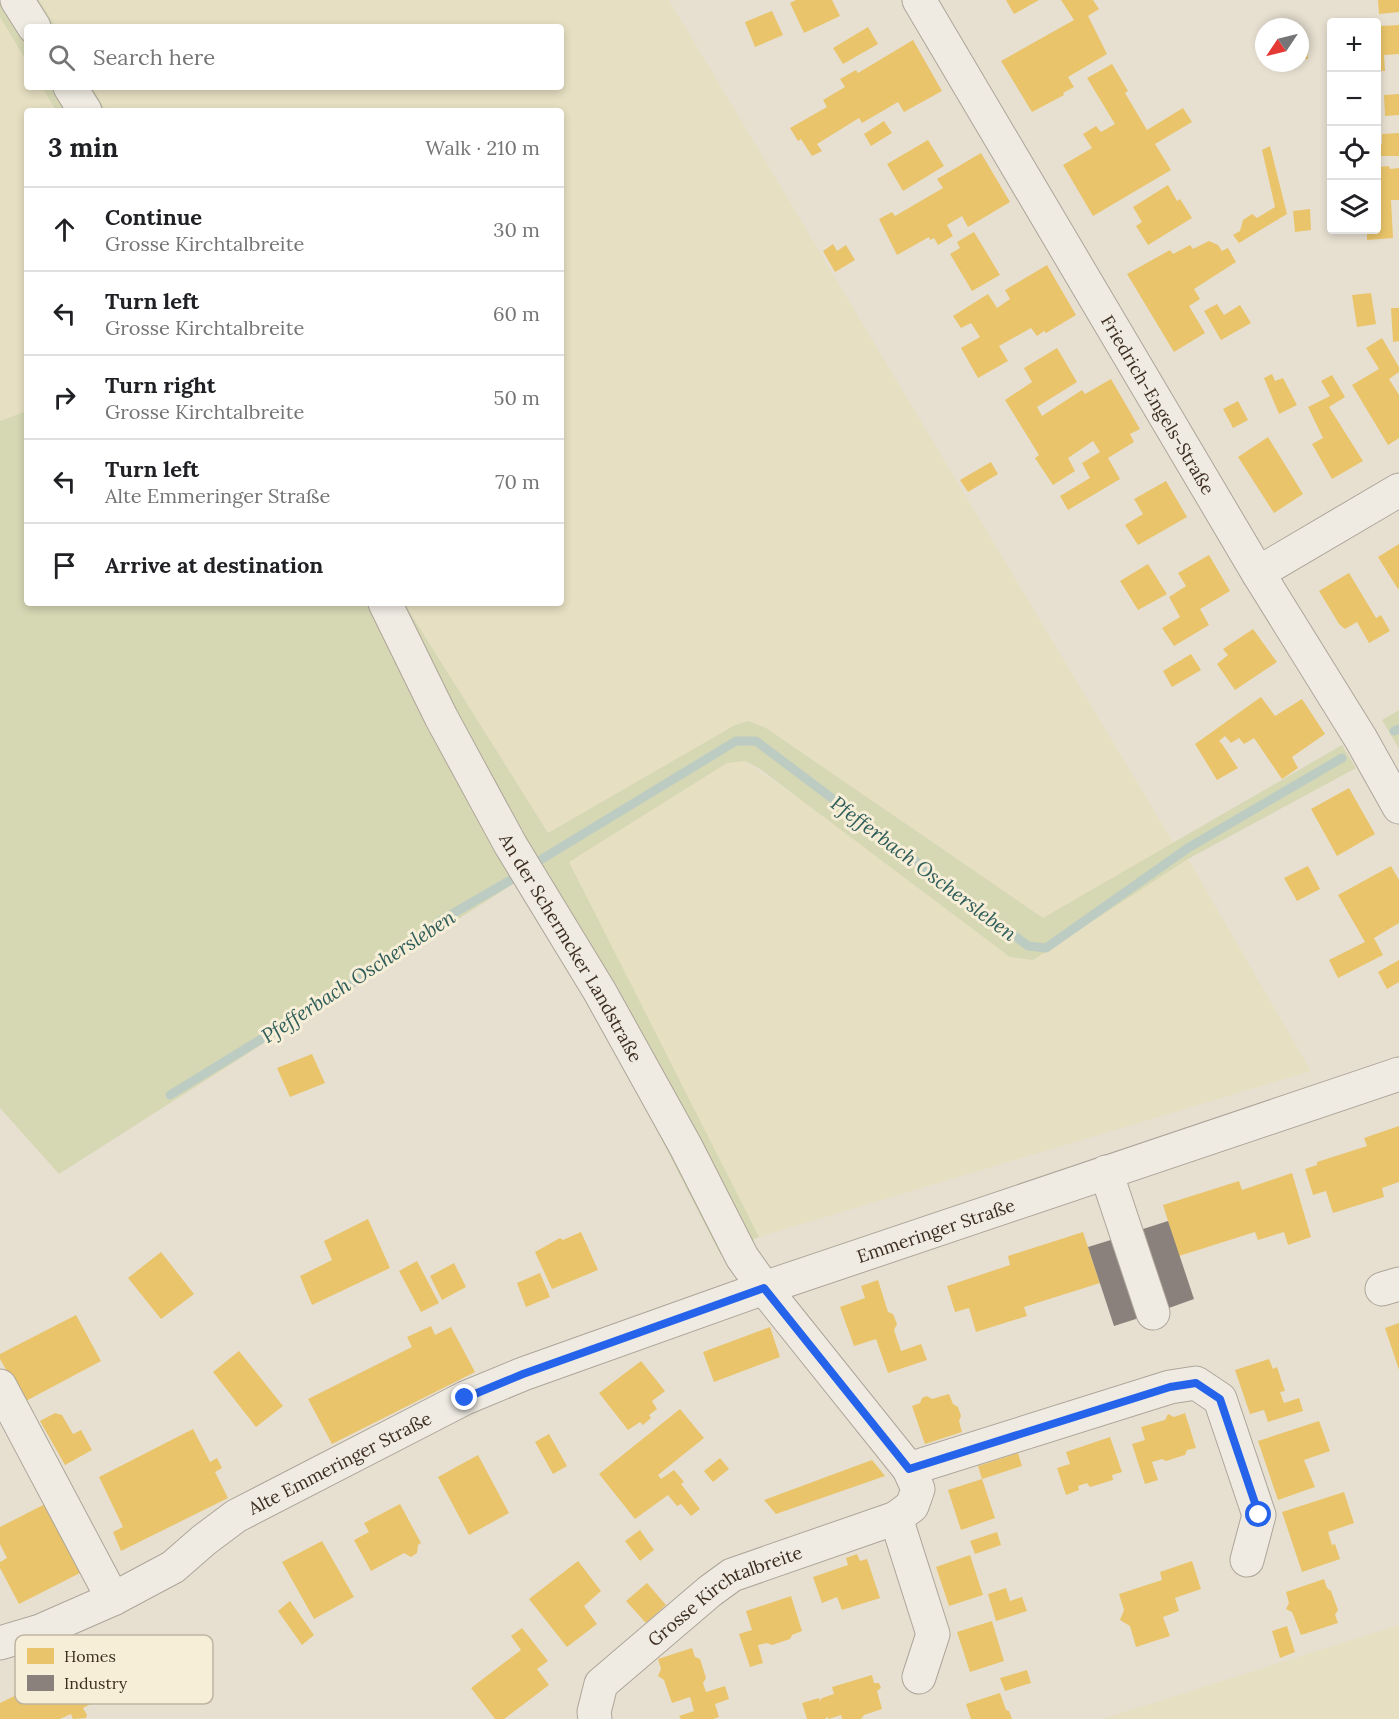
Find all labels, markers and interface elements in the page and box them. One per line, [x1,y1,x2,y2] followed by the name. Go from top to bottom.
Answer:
[1255,18,1309,72] north arrow
[1327,18,1381,234] map controls
[1327,18,1381,72] button: +
[24,24,564,90] search box
[45,41,78,74] icon: search
[93,43,215,71] text: Search here
[1327,72,1381,126] button: −
[1327,126,1381,180] button: locate
[48,131,118,164] text: 3 min
[425,135,540,160] text: Walk · 210 m
[1327,180,1381,234] button: layers
[105,203,202,231] text: Continue
[48,213,81,246] icon: ahead
[493,217,540,242] text: 30 m
[105,231,304,256] text: Grosse Kirchtalbreite
[105,287,199,315] text: Turn left
[48,297,81,330] icon: left
[493,301,540,326] text: 60 m
[1096,311,1220,499] street label: Friedrich-Engels-Straße
[105,315,304,340] text: Grosse Kirchtalbreite
[105,371,216,399] text: Turn right
[48,381,81,414] icon: right
[494,385,540,410] text: 50 m
[105,399,304,424] text: Grosse Kirchtalbreite
[105,455,199,483] text: Turn left
[48,465,81,498] icon: left
[495,469,540,494] text: 70 m
[105,483,330,508] text: Alte Emmeringer Straße
[48,549,81,582] icon: arrive
[105,551,323,579] text: Arrive at destination
[826,790,1022,946] water label: Pfefferbach Oschersleben
[494,828,648,1066] street label: An der Schermcker Landstraße
[256,904,460,1048] water label: Pfefferbach Oschersleben
[854,1193,1018,1267] street label: Emmeringer Straße
[451,1384,477,1410] route end
[243,1406,435,1520] street label: Alte Emmeringer Straße
[1245,1501,1271,1527] route start
[642,1540,805,1651] street label: Grosse Kirchtalbreite
[15,1635,213,1704] legend
[64,1646,116,1666] text: Homes
[64,1673,128,1693] text: Industry

